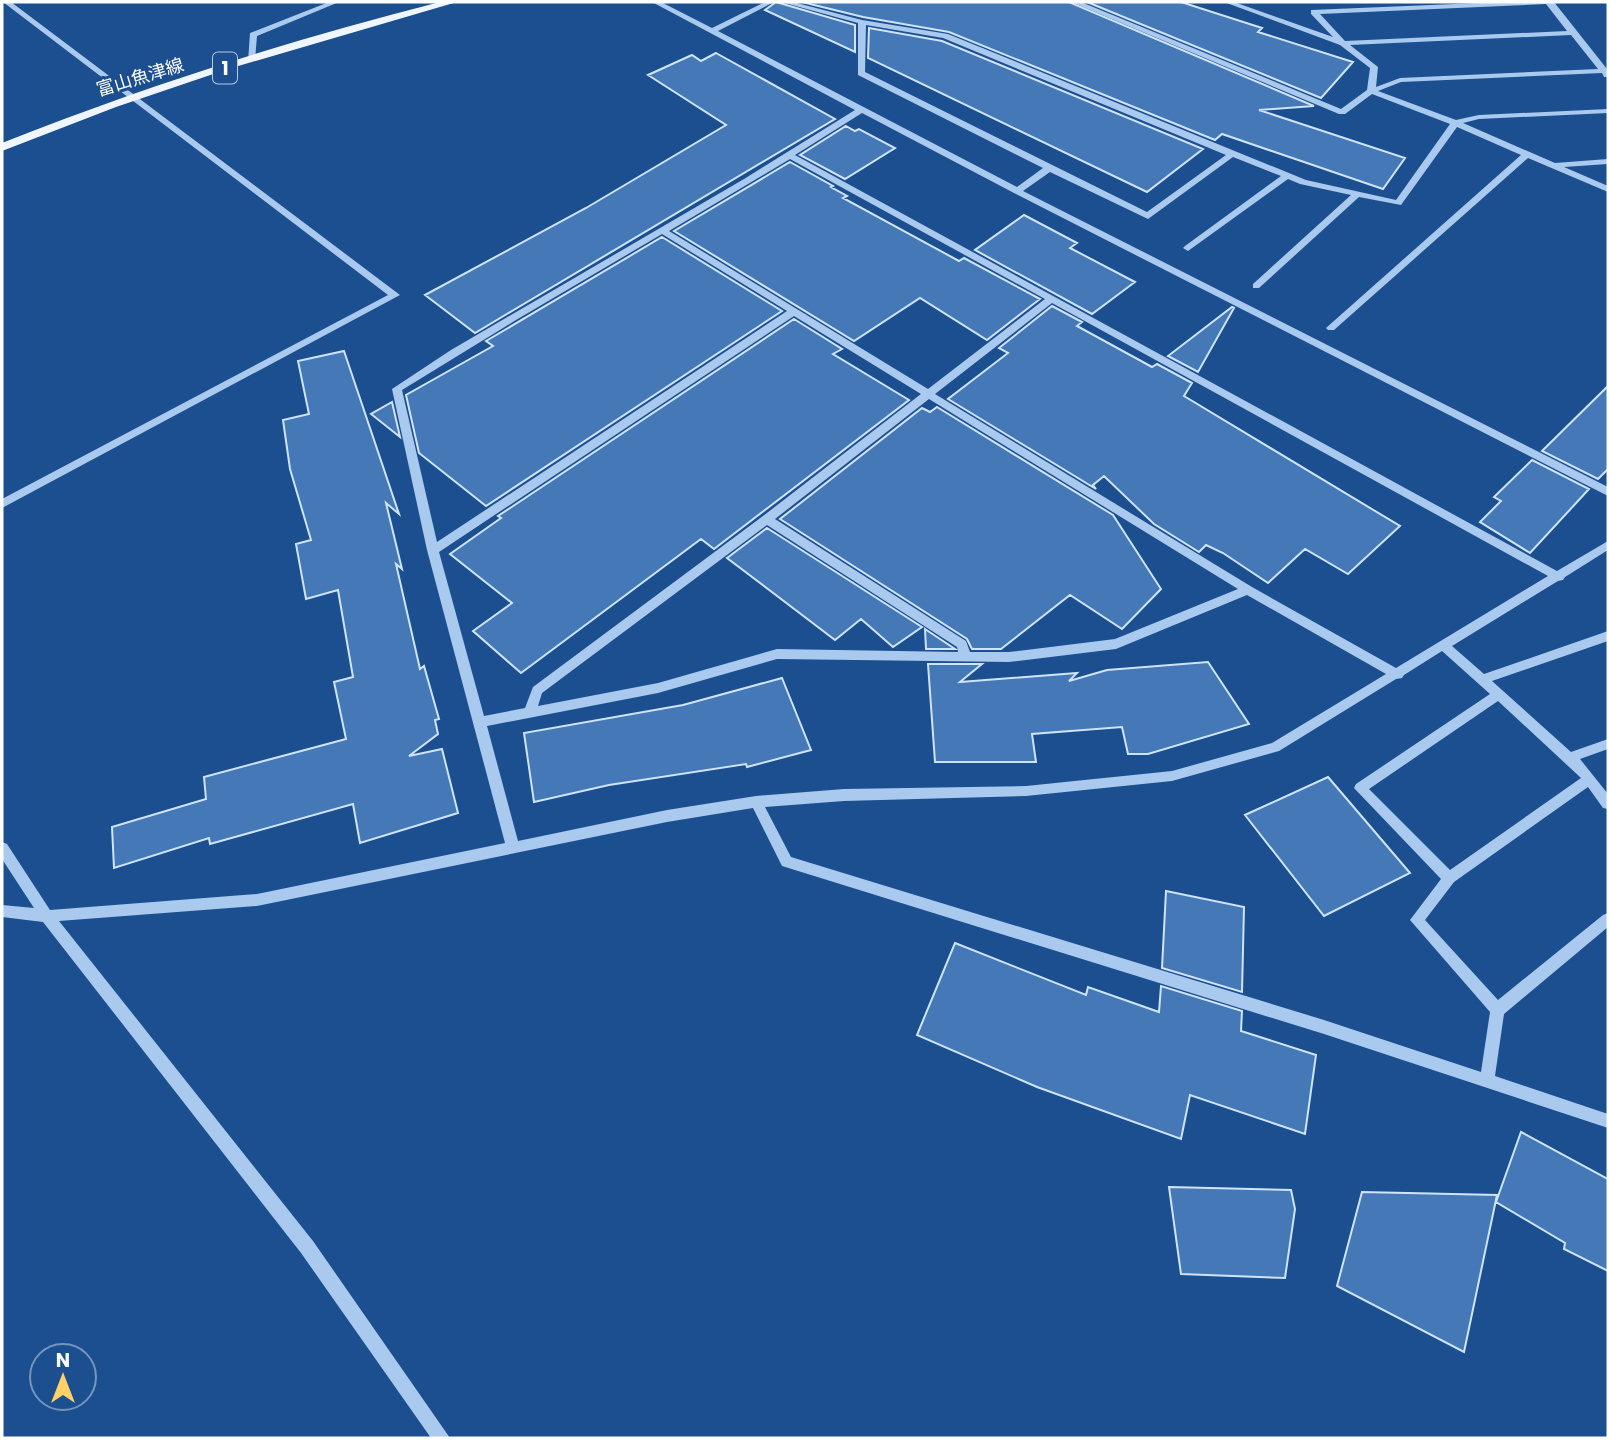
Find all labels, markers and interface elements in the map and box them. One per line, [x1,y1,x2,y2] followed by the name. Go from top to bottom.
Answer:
[93,52,187,102] street label: 富山魚津線
[213,52,237,83] road number: 1
[28,1342,98,1412] north arrow
[56,1347,70,1374] text: N

